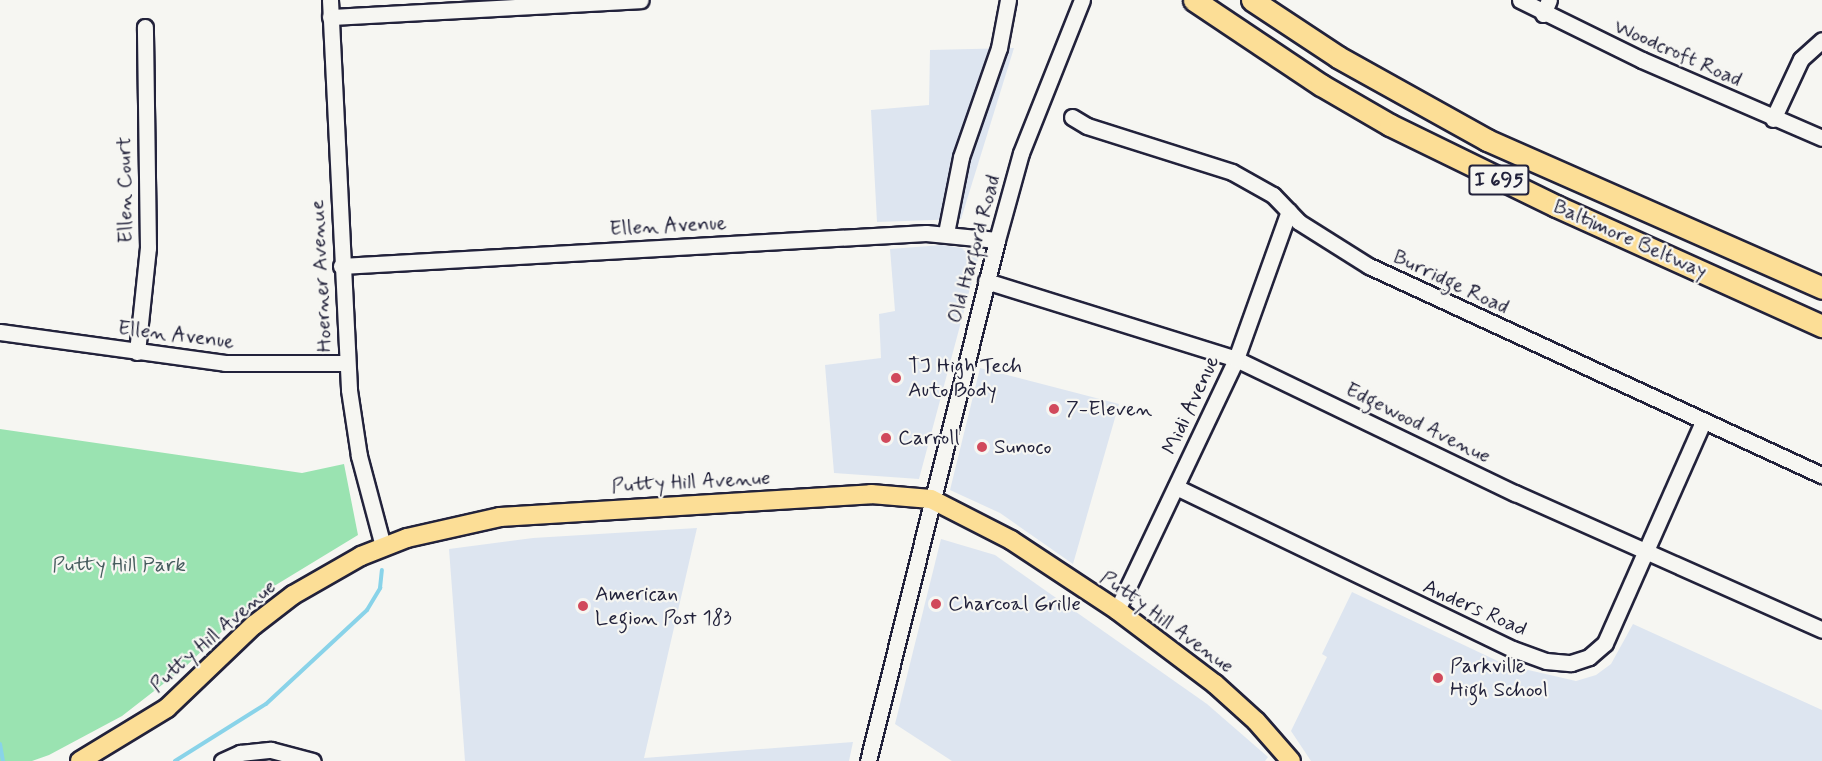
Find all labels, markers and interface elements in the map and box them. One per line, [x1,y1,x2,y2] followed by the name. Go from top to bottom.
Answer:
[1611,14,1745,92] street label: Woodcroft Road
[111,137,139,243] street label: Ellen Court
[1468,163,1530,197] road number: I 695
[942,173,1006,325] street label: Old Harford Road
[1549,194,1711,284] street label: Baltimore Beltway
[305,202,337,350] street label: Hoerner Avenue
[607,210,729,242] street label: Ellen Avenue
[1390,244,1512,320] street label: Burridge Road
[115,315,237,355] street label: Ellen Avenue
[1156,350,1226,460] street label: Midi Avenue
[908,353,1019,403] place label: TJ High Tech Auto Body
[889,371,903,385] marker: TJ High Tech Auto Body
[1343,378,1493,468] street label: Edgewood Avenue
[1066,396,1152,422] place label: 7-Eleven
[1047,402,1061,416] marker: 7-Eleven
[898,425,960,451] place label: Carroll
[879,431,893,445] marker: Carroll
[994,434,1052,460] place label: Sunoco
[975,440,989,454] marker: Sunoco
[611,465,771,499] street label: Putty Hill Avenue
[52,552,186,578] park label: Putty Hill Park
[1096,565,1238,679] street label: Putty Hill Avenue
[1419,574,1531,642] street label: Anders Road
[145,575,281,697] street label: Putty Hill Avenue
[595,581,732,631] place label: American Legion Post 183
[948,591,1081,617] place label: Charcoal Grille
[929,597,943,611] marker: Charcoal Grille
[576,599,590,613] marker: American Legion Post 183
[1450,653,1548,703] place label: Parkville High School
[1431,671,1445,685] marker: Parkville High School

